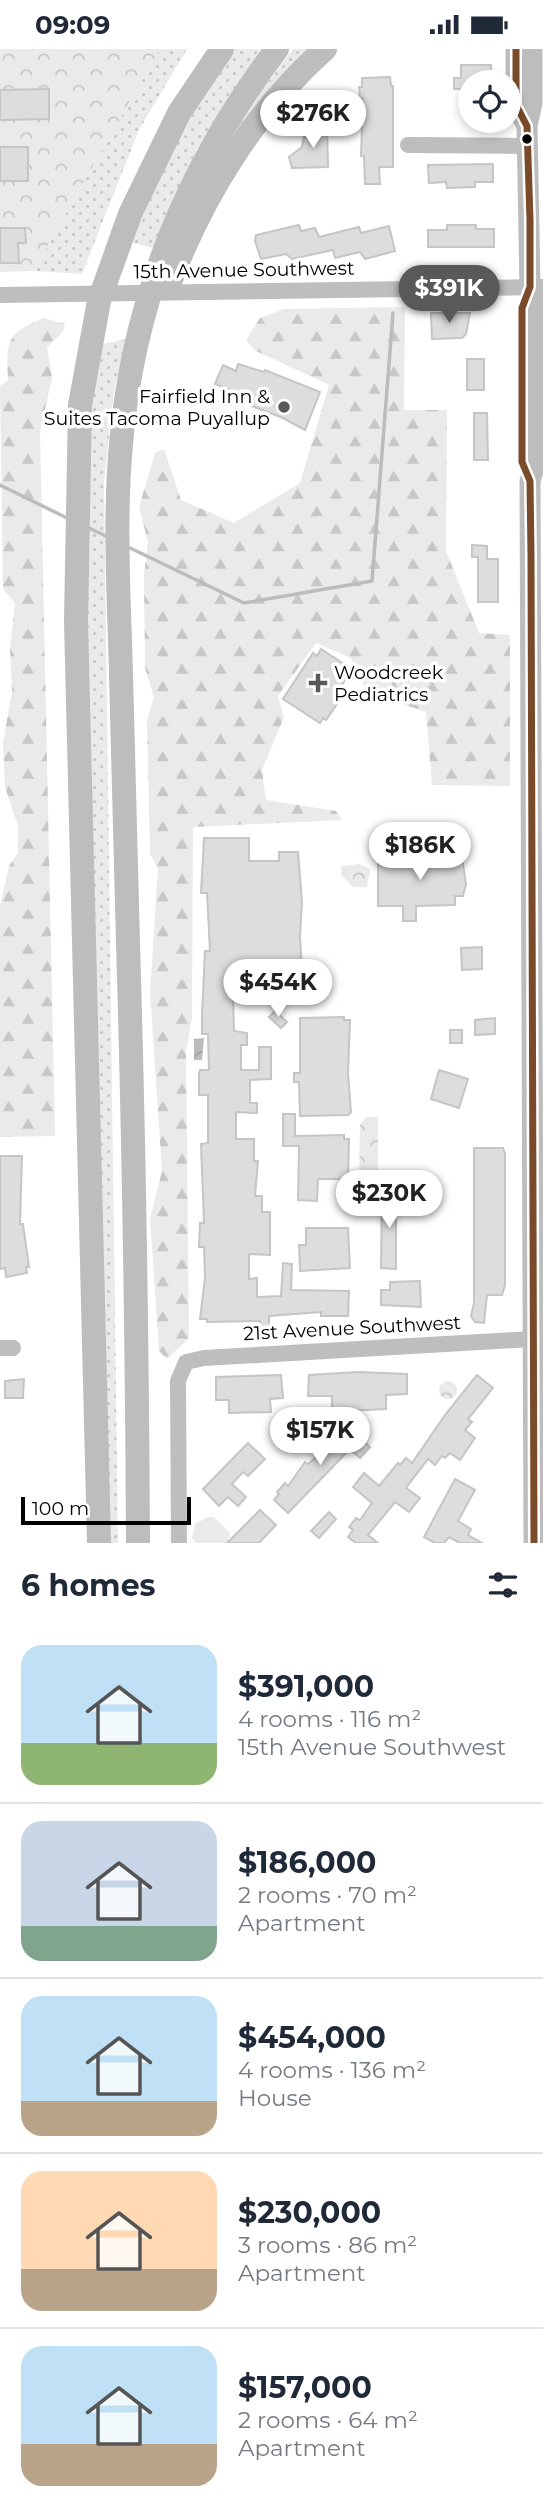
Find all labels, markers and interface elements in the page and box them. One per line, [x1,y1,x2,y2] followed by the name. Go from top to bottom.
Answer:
[35,9,110,41] text: 09:09
[458,70,521,133] map controls
[458,70,521,133] button: locate
[264,91,362,150] pin: $276K
[276,99,350,127] text: $276K
[520,132,534,146] unlabelled marker
[133,257,355,283] street label: 15th Avenue Southwest
[400,265,498,325] pin: $391K
[415,274,483,302] text: $391K
[44,385,270,430] place label: Fairfield Inn & Suites Tacoma Puyallup
[276,399,292,415] marker: Fairfield Inn & Suites Tacoma Puyallup
[334,661,444,706] place label: Woodcreek Pediatrics
[308,673,328,693] marker: Woodcreek Pediatrics
[371,823,469,882] pin: $186K
[385,831,455,859] text: $186K
[229,960,327,1019] pin: $454K
[239,968,317,996] text: $454K
[340,1171,438,1230] pin: $230K
[352,1179,426,1207] text: $230K
[243,1311,462,1345] street label: 21st Avenue Southwest
[271,1407,369,1467] pin: $157K
[286,1416,354,1444] text: $157K
[21,1494,191,1526] scale bar
[32,1497,89,1520] text: 100 m
[484,1566,522,1604] icon: filters
[21,1567,156,1604] text: 6 homes
[238,1668,374,1705] text: $391,000
[77,1673,161,1757] icon: home
[238,1705,421,1733] text: 4 rooms · 116 m²
[238,1733,506,1761] text: 15th Avenue Southwest
[238,1844,376,1881] text: $186,000
[77,1849,161,1933] icon: home
[238,1881,417,1909] text: 2 rooms · 70 m²
[238,1909,366,1937] text: Apartment
[238,2019,386,2056] text: $454,000
[77,2024,161,2108] icon: home
[238,2056,426,2084] text: 4 rooms · 136 m²
[238,2084,312,2112] text: House
[238,2194,381,2231] text: $230,000
[77,2199,161,2283] icon: home
[238,2231,417,2259] text: 3 rooms · 86 m²
[238,2259,366,2287] text: Apartment
[238,2369,372,2406] text: $157,000
[77,2374,161,2458] icon: home
[238,2406,418,2434] text: 2 rooms · 64 m²
[238,2434,366,2462] text: Apartment

